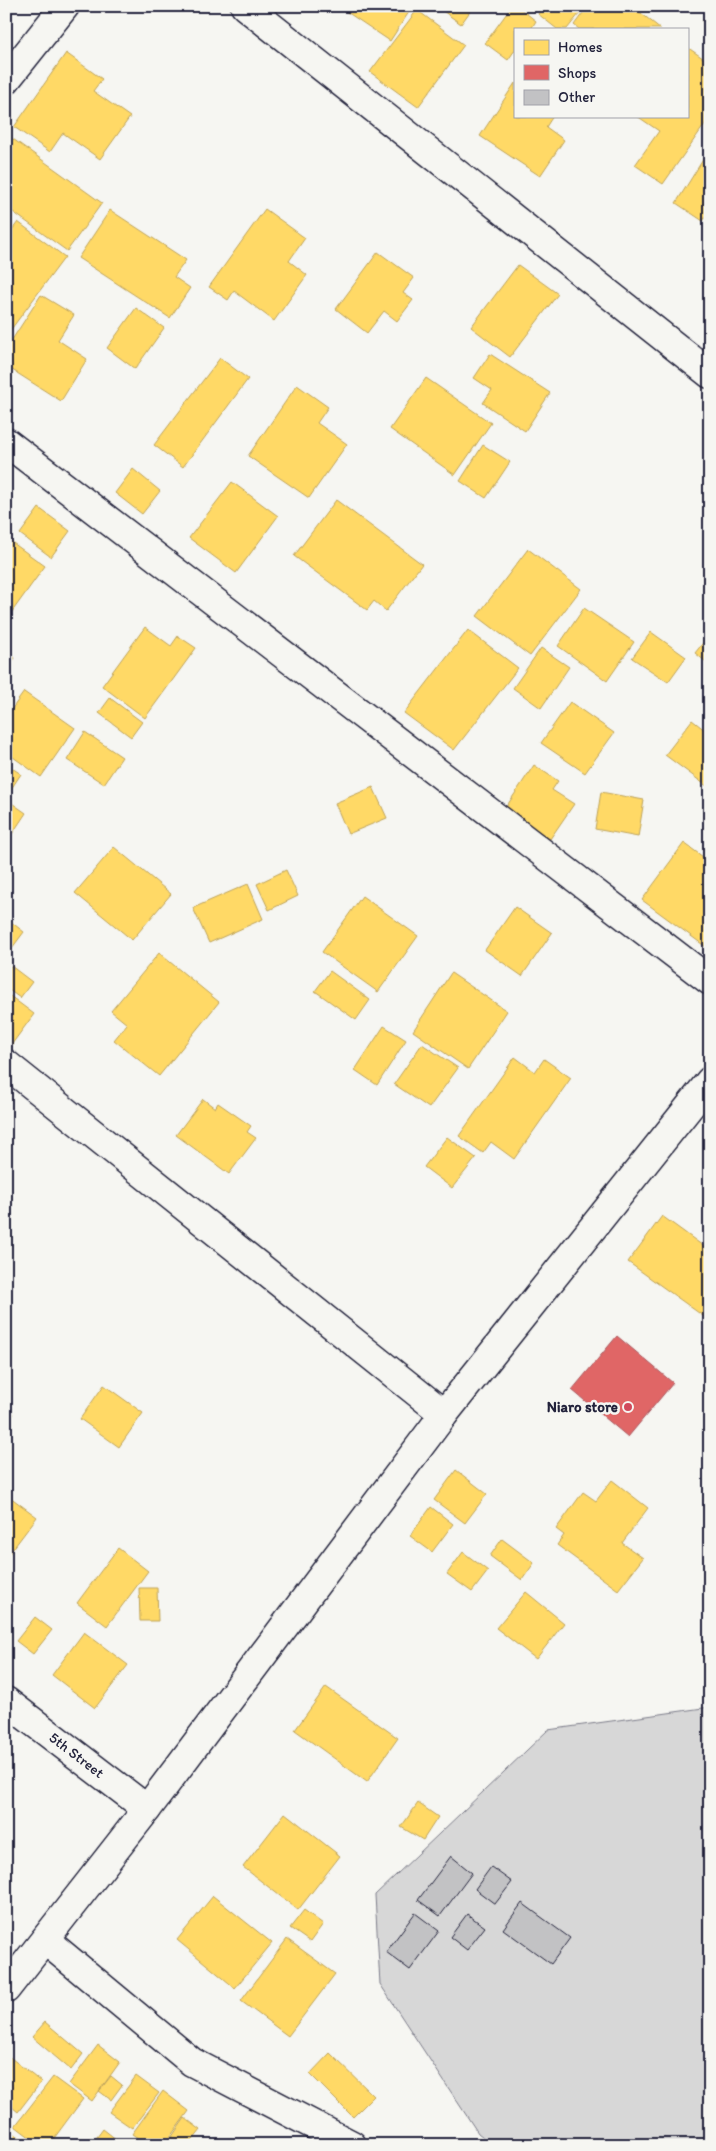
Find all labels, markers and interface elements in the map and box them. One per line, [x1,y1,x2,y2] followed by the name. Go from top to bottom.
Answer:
[514,28,688,118] legend
[558,38,603,56] text: Homes
[558,64,597,82] text: Shops
[558,88,595,106] text: Other
[547,1398,618,1416] place label: Niaro store
[622,1401,634,1413] marker: Niaro store
[46,1728,108,1782] street label: 5th Street

